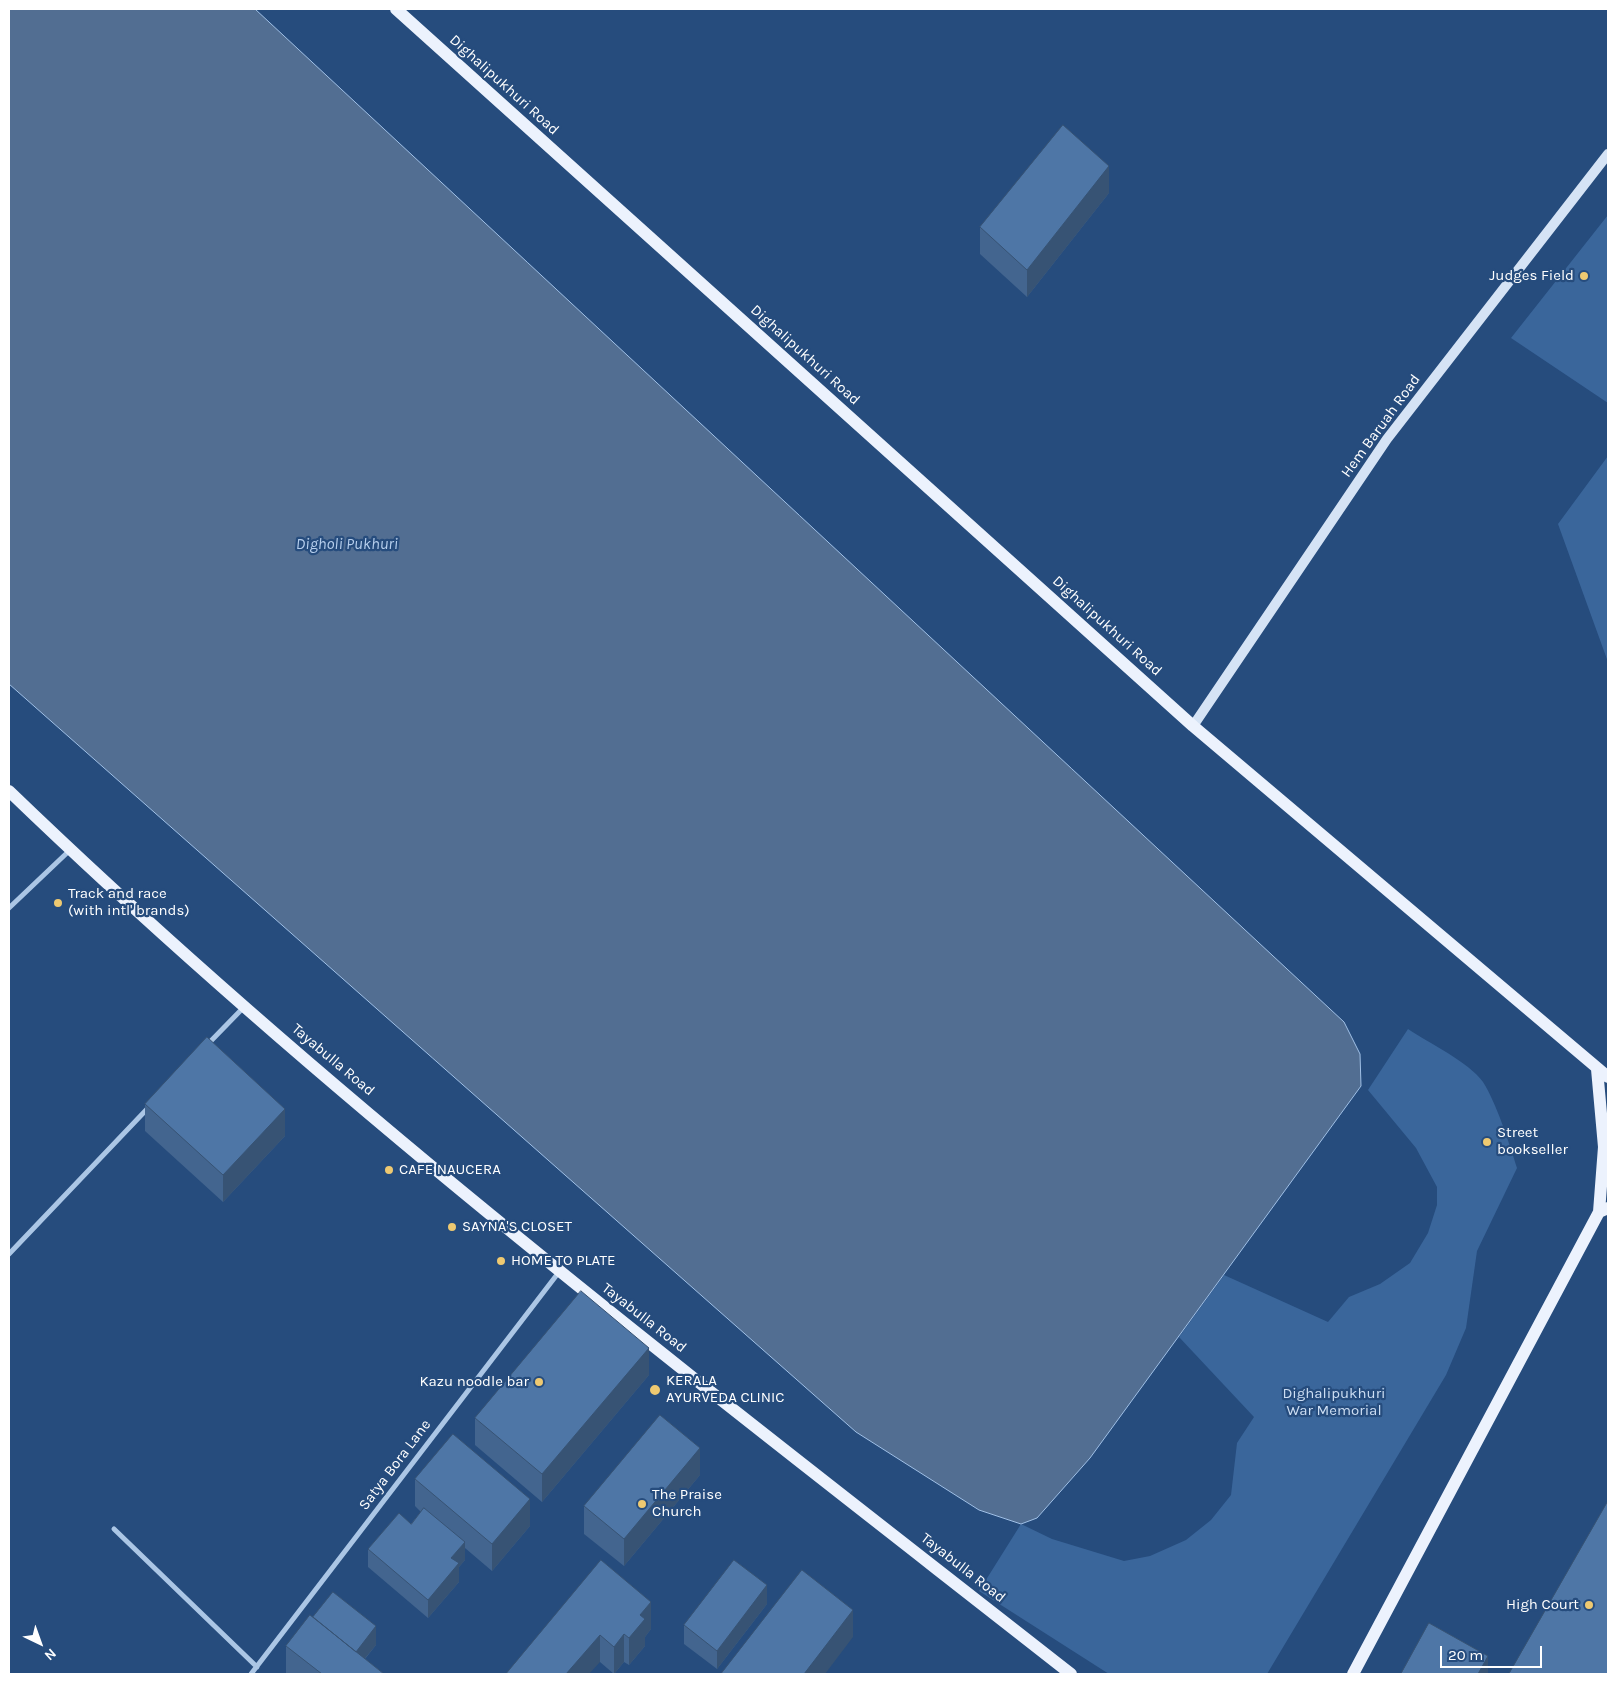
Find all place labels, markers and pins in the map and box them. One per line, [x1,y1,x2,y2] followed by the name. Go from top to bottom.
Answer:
[1489,267,1574,285] place label: Judges Field
[1578,270,1590,282] marker: Judges Field
[68,885,190,920] place label: Track and race (with intl' brands)
[52,897,64,909] marker: Track and race (with intl' brands)
[1497,1124,1568,1159] place label: Street bookseller
[1481,1136,1493,1148] marker: Street bookseller
[399,1161,501,1179] place label: CAFE NAUCERA
[383,1164,395,1176] marker: CAFE NAUCERA
[462,1218,572,1236] place label: SAYNA'S CLOSET
[446,1221,458,1233] marker: SAYNA'S CLOSET
[511,1252,615,1270] place label: HOME TO PLATE
[495,1255,507,1267] marker: HOME TO PLATE
[666,1372,784,1407] place label: KERALA AYURVEDA CLINIC
[420,1373,529,1391] place label: Kazu noodle bar
[533,1376,545,1388] marker: Kazu noodle bar
[648,1383,662,1397] marker: KERALA AYURVEDA CLINIC
[652,1486,722,1521] place label: The Praise Church
[636,1498,648,1510] marker: The Praise Church
[1506,1596,1579,1614] place label: High Court
[1583,1599,1595,1611] marker: High Court

